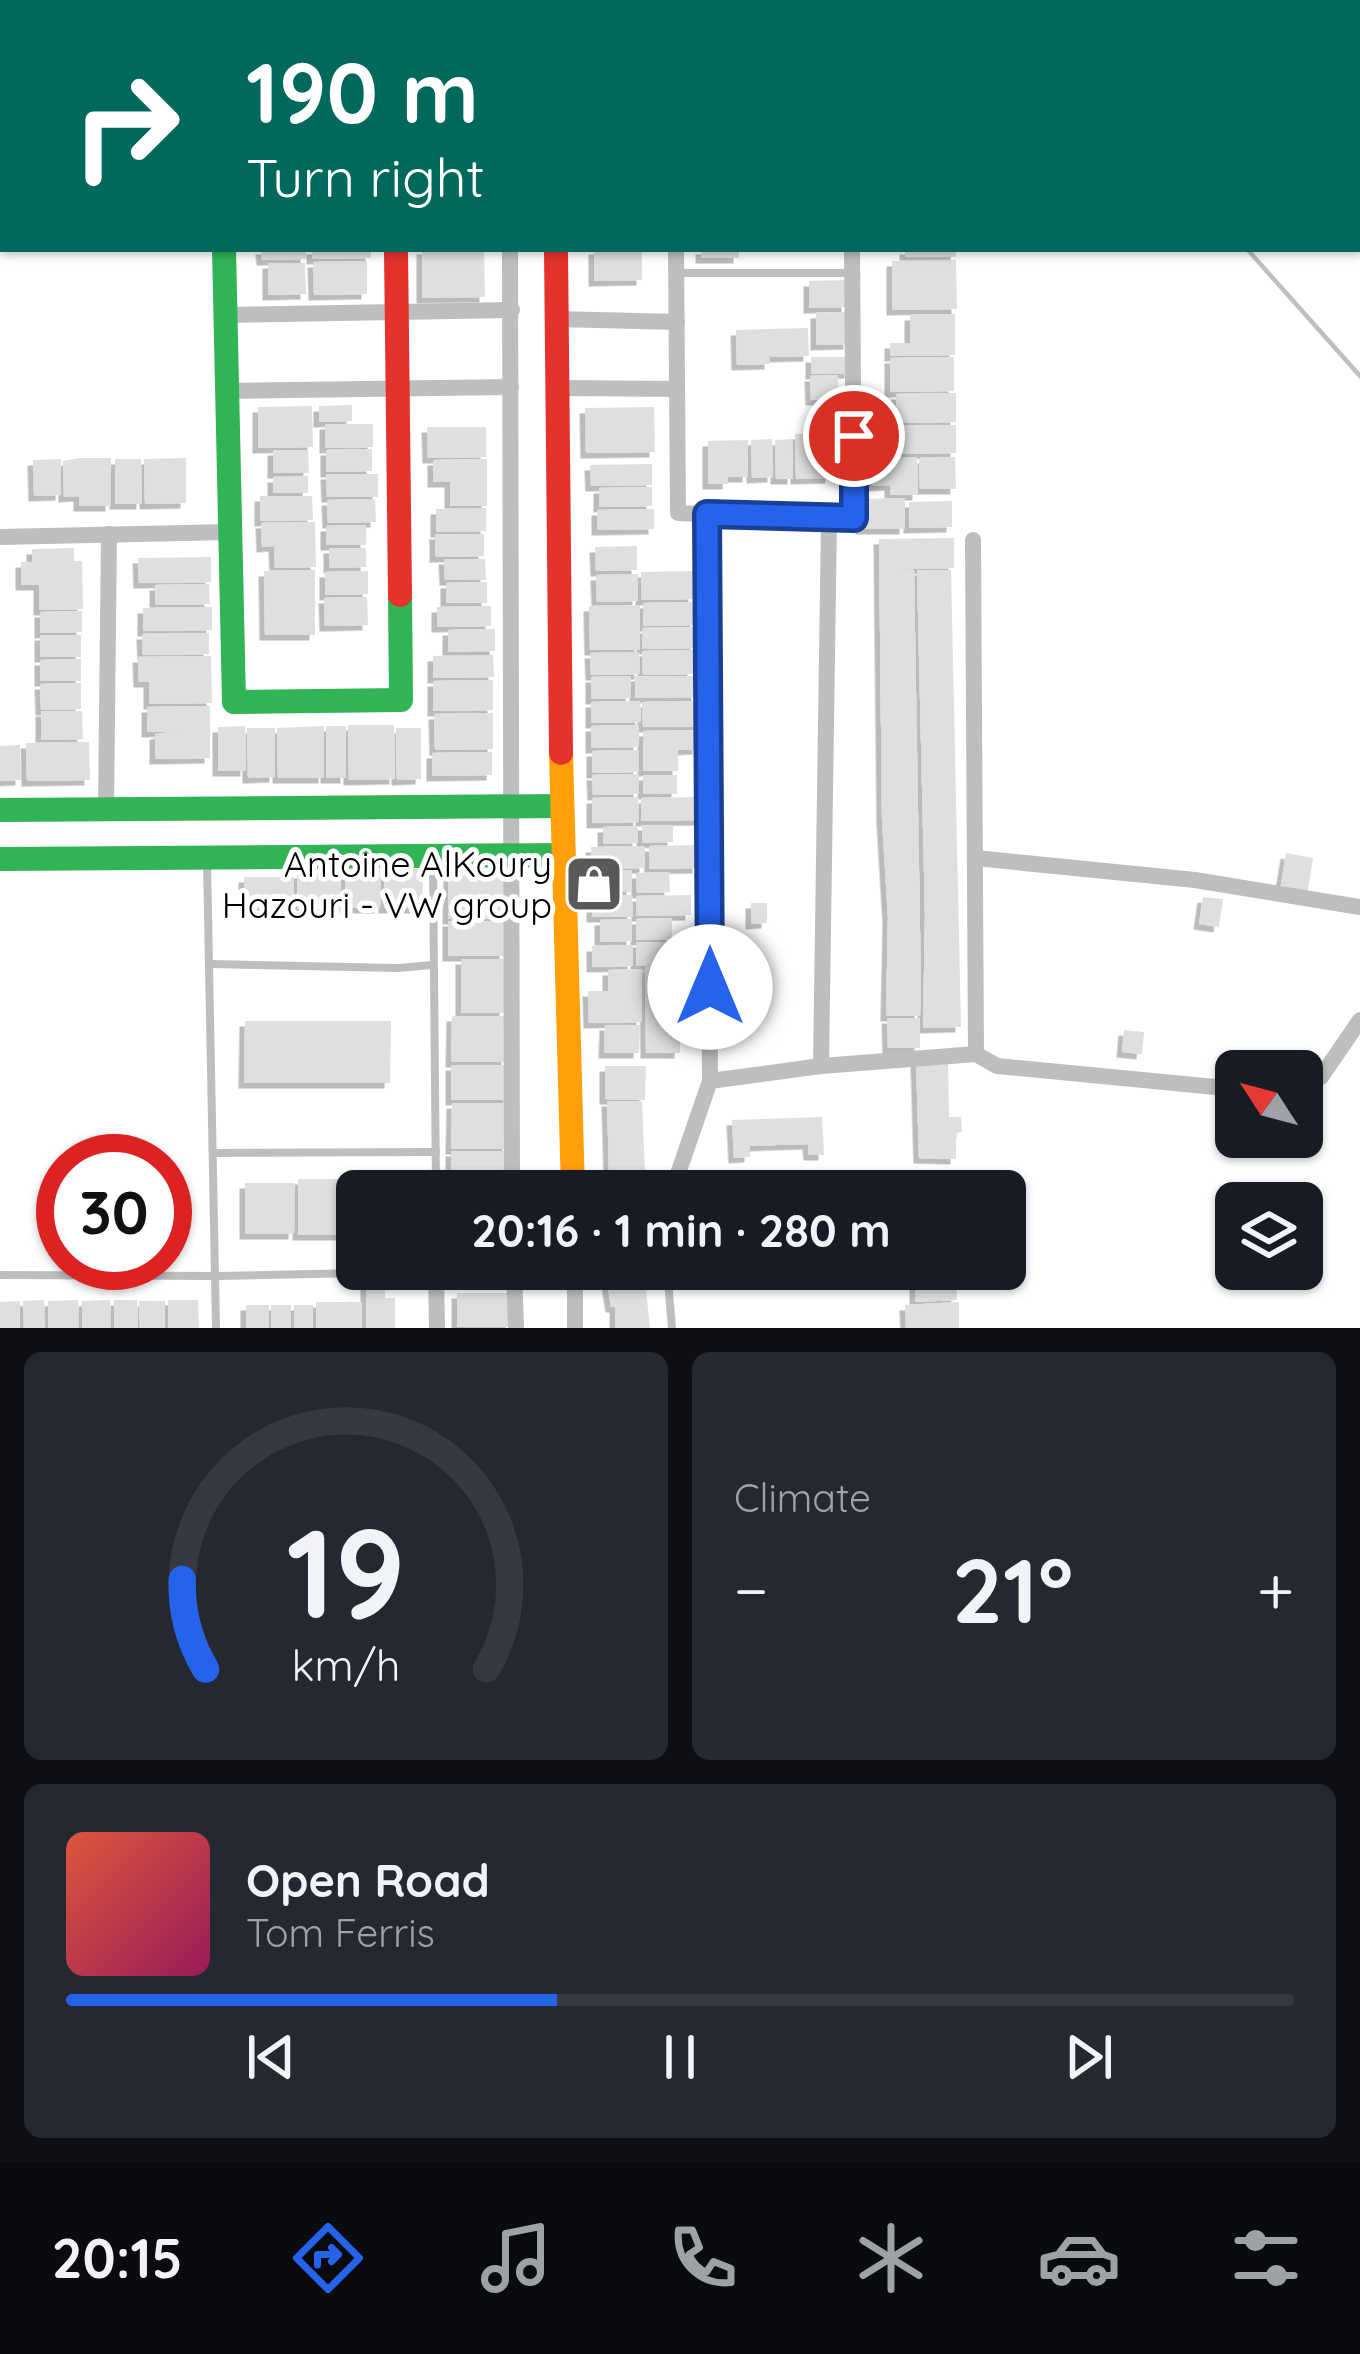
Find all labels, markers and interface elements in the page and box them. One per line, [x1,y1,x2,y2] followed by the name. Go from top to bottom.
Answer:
[246,39,479,144] text: 190 m
[48,48,204,204] icon: right
[246,143,485,211] text: Turn right
[803,385,905,487] pin
[821,403,887,469] icon: arrive
[222,841,552,927] place label: Antoine AlKoury Hazouri - VW group
[563,853,625,915] shop icon: Antoine AlKoury Hazouri - VW group
[647,924,773,1050] position arrow
[1215,1050,1323,1158] north arrow
[1215,1050,1323,1290] map controls
[36,1134,192,1290] speed limit sign: 30
[1215,1182,1323,1290] button: layers
[471,1202,891,1258] text: 20:16 · 1 min · 280 m
[734,1473,871,1522] text: Climate
[286,1493,406,1649] text: 19
[952,1533,1073,1646] text: 21°
[734,1548,768,1631] text: −
[1257,1548,1294,1631] text: +
[292,1638,400,1692] text: km/h
[246,1852,490,1908] text: Open Road
[246,1908,435,1957] text: Tom Ferris
[238,2024,304,2090] icon: previous
[647,2024,713,2090] icon: pause
[1056,2024,1122,2090] icon: next
[286,2216,370,2300] icon: directions
[474,2216,558,2300] icon: music
[661,2216,745,2300] icon: phone
[849,2216,933,2300] icon: climate
[1037,2216,1121,2300] icon: car
[1224,2216,1308,2300] icon: filters
[52,2224,183,2292] text: 20:15

